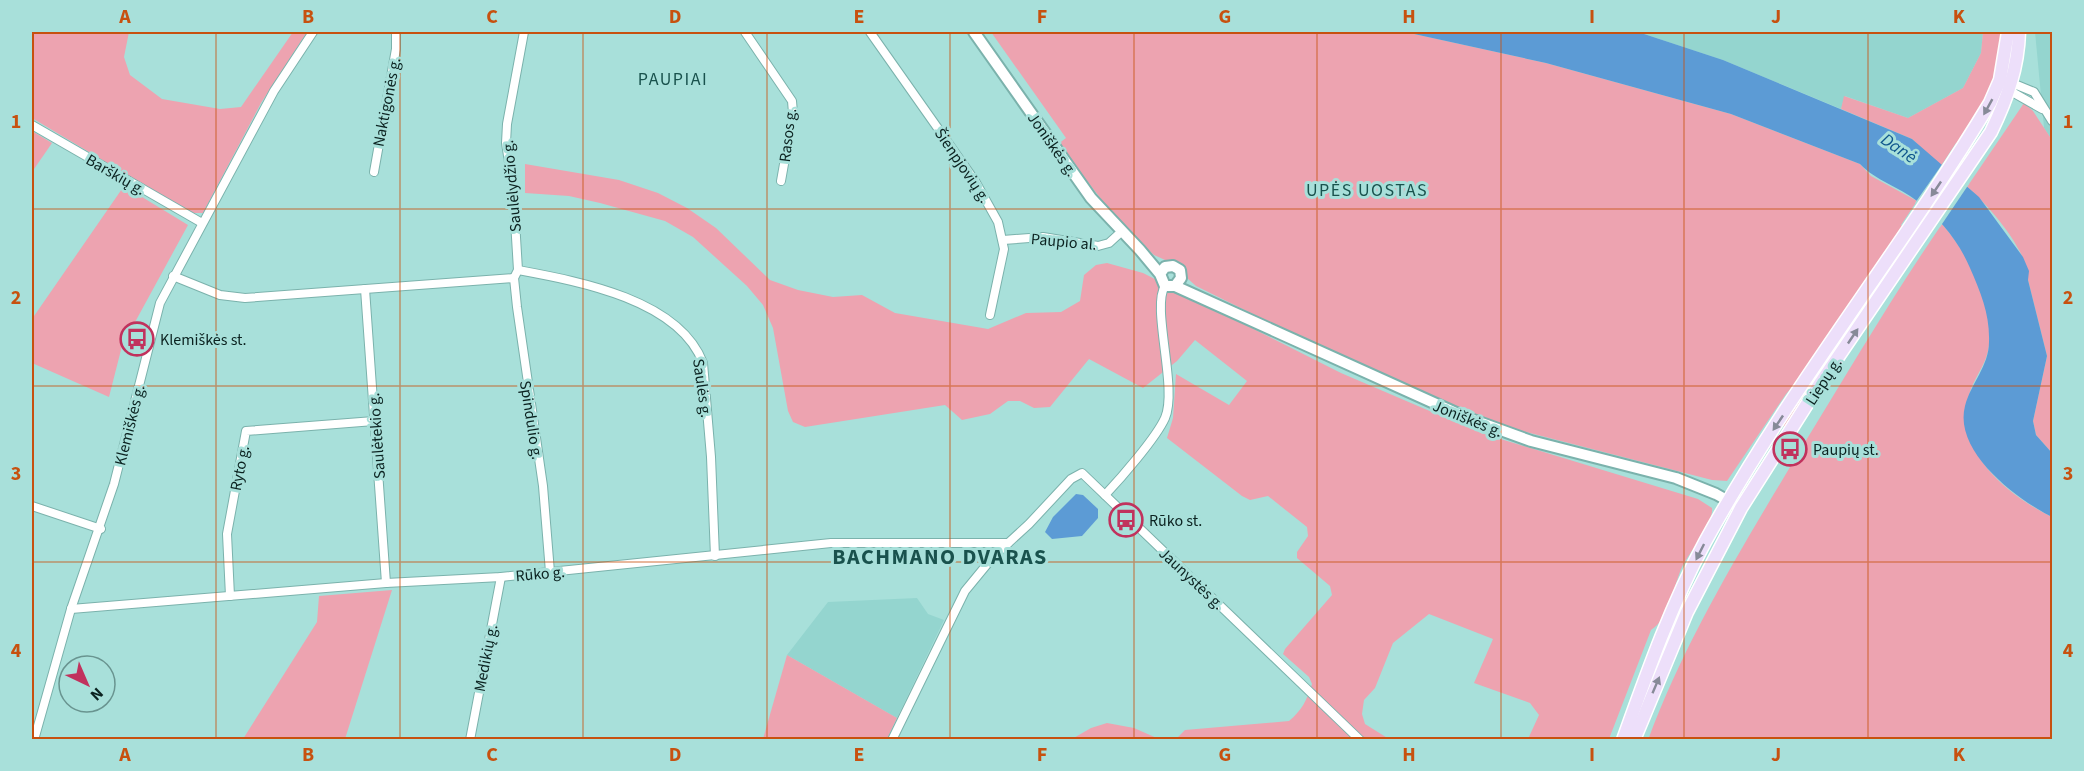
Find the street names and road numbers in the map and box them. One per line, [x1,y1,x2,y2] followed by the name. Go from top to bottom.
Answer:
[368,56,406,149] street label: Naktigonės g.
[774,107,802,163] street label: Rasos g.
[1022,108,1082,181] street label: Joniškės g.
[929,124,995,207] street label: Šienpjovių g.
[497,139,527,233] street label: Saulėlydžio g.
[82,149,149,201] street label: Barškių g.
[1030,228,1098,256] street label: Paupio al.
[1800,354,1847,410] street label: Liepų g.
[687,357,717,419] street label: Saulės g.
[514,379,548,461] street label: Spindulio g.
[109,382,151,468] street label: Klemiškės g.
[363,392,391,480] street label: Saulėtekio g.
[1430,395,1506,443] street label: Joniškės g.
[225,444,255,493] street label: Ryto g.
[1154,543,1229,615] street label: Jaunystės g.
[515,561,566,587] street label: Rūko g.
[469,623,503,694] street label: Medikių g.

